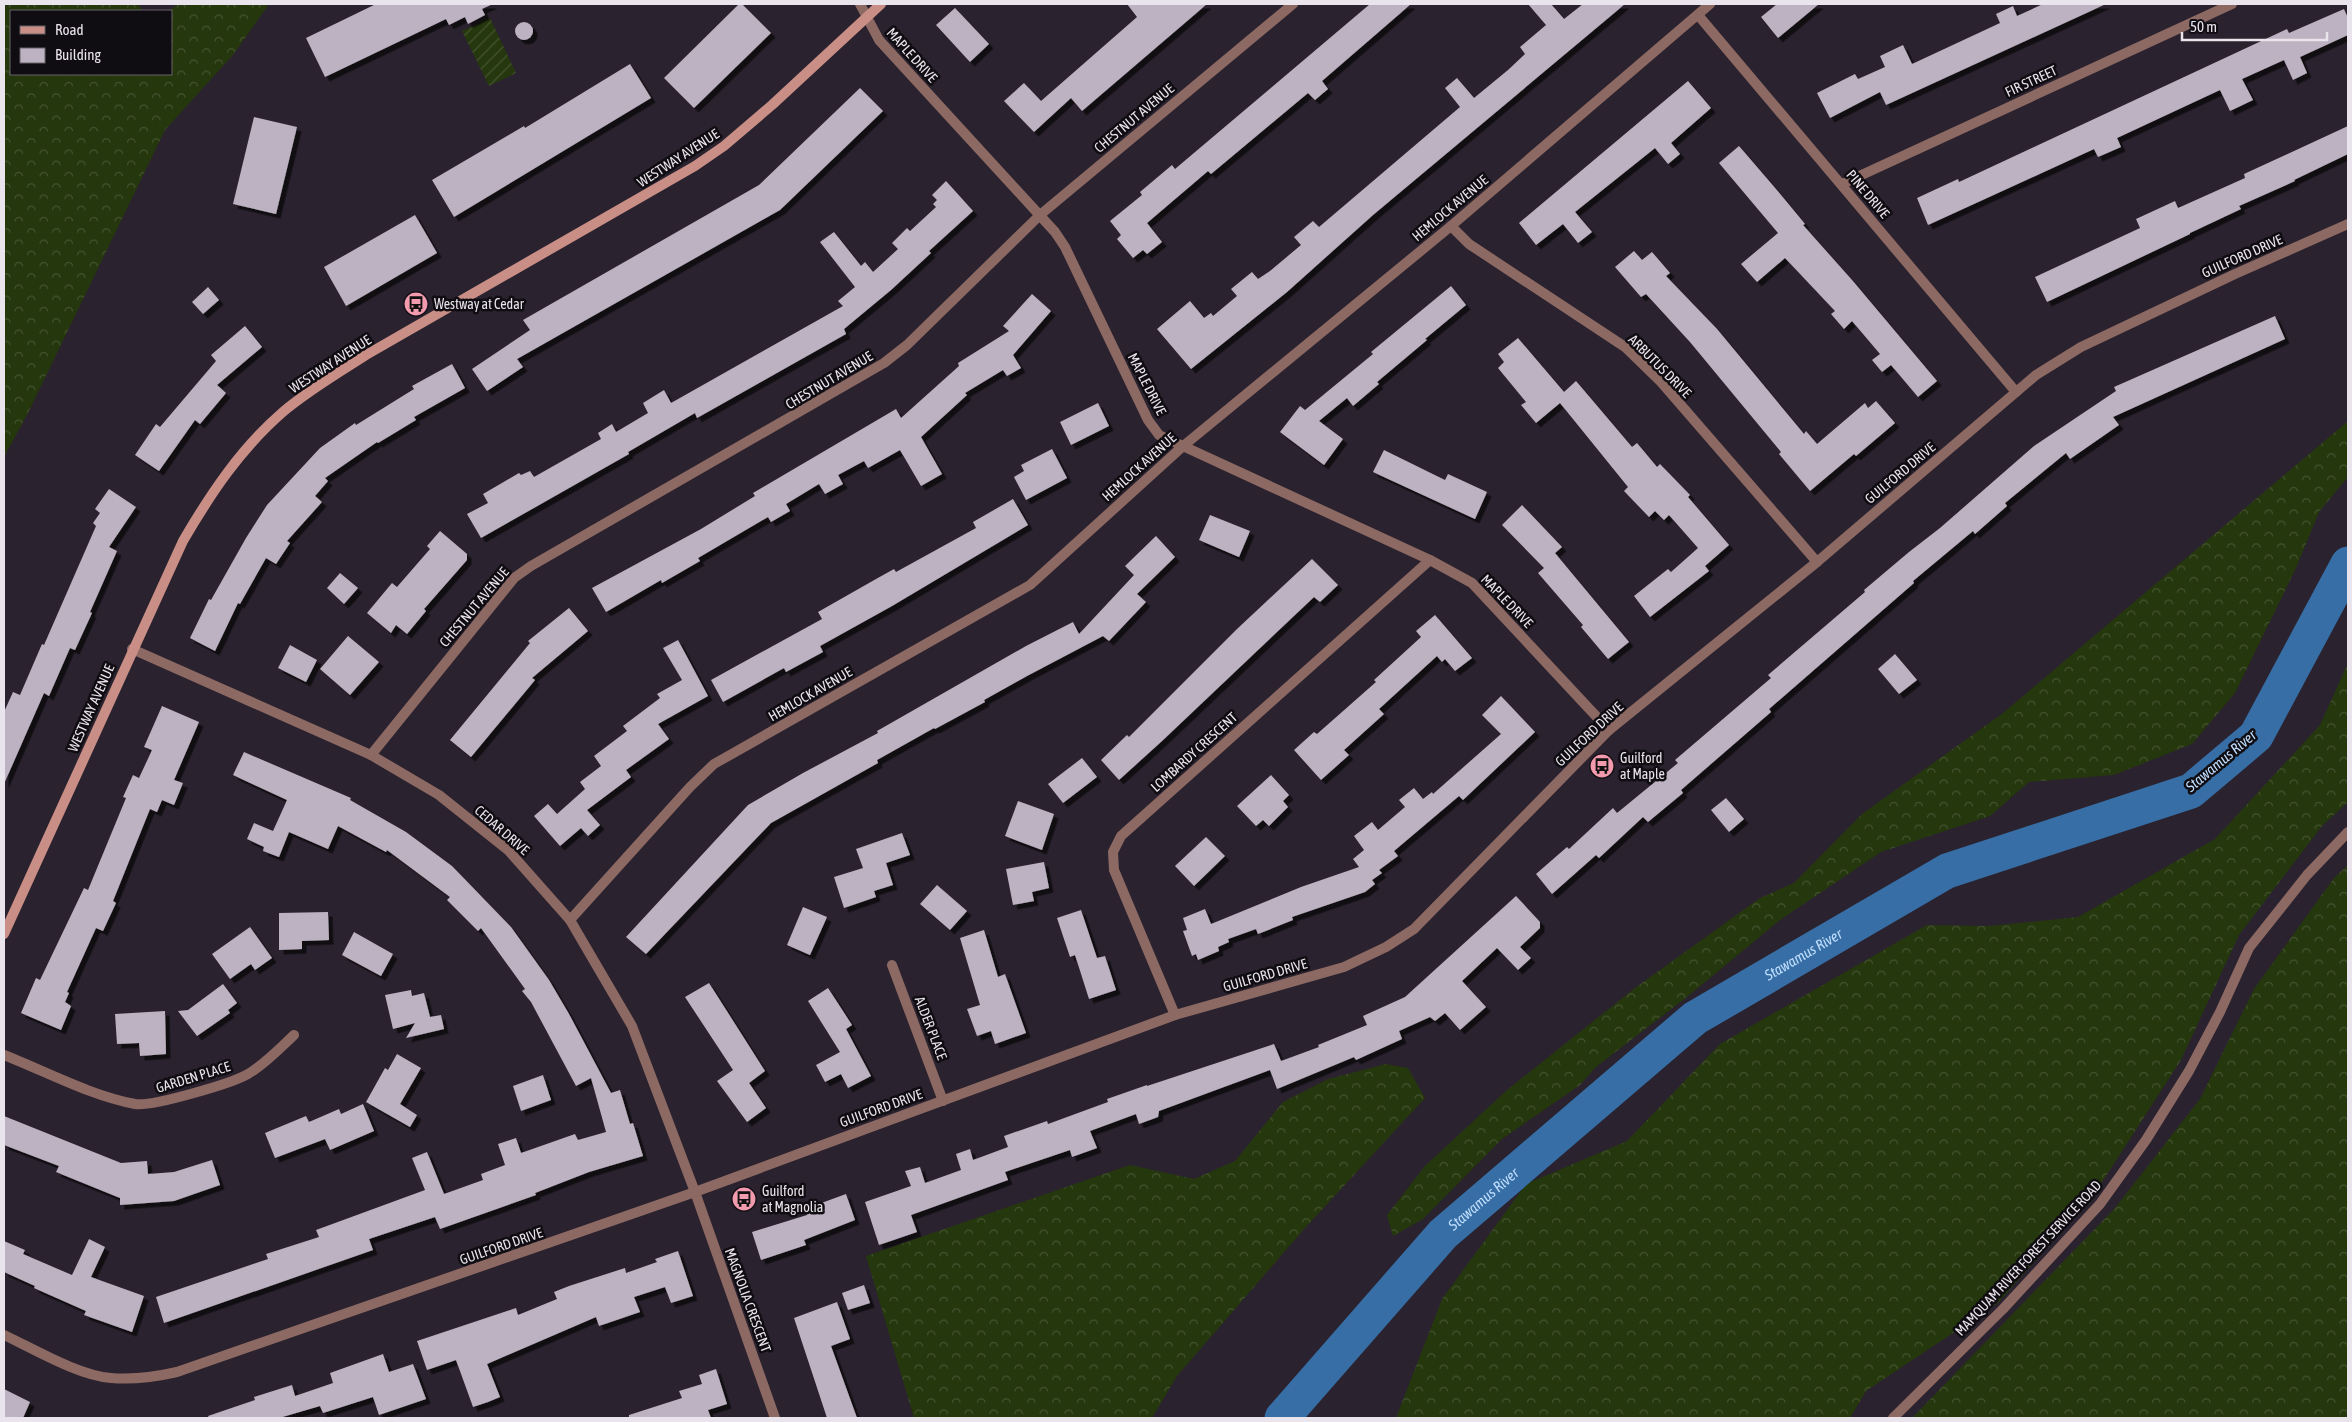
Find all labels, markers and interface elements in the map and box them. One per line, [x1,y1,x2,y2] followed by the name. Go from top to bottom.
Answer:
[10,10,172,75] legend
[2182,10,2327,42] scale bar
[2190,18,2217,35] text: 50 m
[55,21,84,38] text: Road
[883,25,941,86] street label: MAPLE DRIVE
[55,46,101,63] text: Building
[2003,62,2059,100] street label: FIR STREET
[1091,80,1177,156] street label: CHESTNUT AVENUE
[634,126,722,190] street label: WESTWAY AVENUE
[1843,167,1893,221] street label: PINE DRIVE
[1409,172,1491,244] street label: HEMLOCK AVENUE
[2199,231,2285,281] street label: GUILFORD DRIVE
[403,291,429,317] bus stop icon: Westway at Cedar
[434,296,525,312] place label: Westway at Cedar
[1625,331,1695,401] street label: ARBUTUS DRIVE
[286,332,374,396] street label: WESTWAY AVENUE
[782,348,876,412] street label: CHESTNUT AVENUE
[1125,350,1169,418] street label: MAPLE DRIVE
[1099,430,1179,504] street label: HEMLOCK AVENUE
[1862,439,1938,507] street label: GUILFORD DRIVE
[436,564,512,650] street label: CHESTNUT AVENUE
[1478,571,1536,631] street label: MAPLE DRIVE
[65,662,117,754] street label: WESTWAY AVENUE
[765,664,855,724] street label: HEMLOCK AVENUE
[1552,699,1626,769] street label: GUILFORD DRIVE
[1148,709,1240,795] street label: LOMBARDY CRESCENT
[2181,726,2260,796] water label: Stawamus River
[1620,750,1665,782] place label: Guilford at Maple
[1589,753,1615,779] bus stop icon: Guilford at Maple
[471,802,533,858] street label: CEDAR DRIVE
[1761,925,1846,984] water label: Stawamus River
[1221,955,1309,995] street label: GUILFORD DRIVE
[912,994,950,1062] street label: ALDER PLACE
[154,1058,232,1096] street label: GARDEN PLACE
[838,1086,924,1130] street label: GUILFORD DRIVE
[1444,1164,1522,1234] water label: Stawamus River
[1952,1177,2104,1339] street label: MAMQUAM RIVER FOREST SERVICE ROAD
[762,1183,823,1215] place label: Guilford at Magnolia
[731,1186,757,1212] bus stop icon: Guilford at Magnolia
[458,1224,545,1268] street label: GUILFORD DRIVE
[722,1246,774,1354] street label: MAGNOLIA CRESCENT

